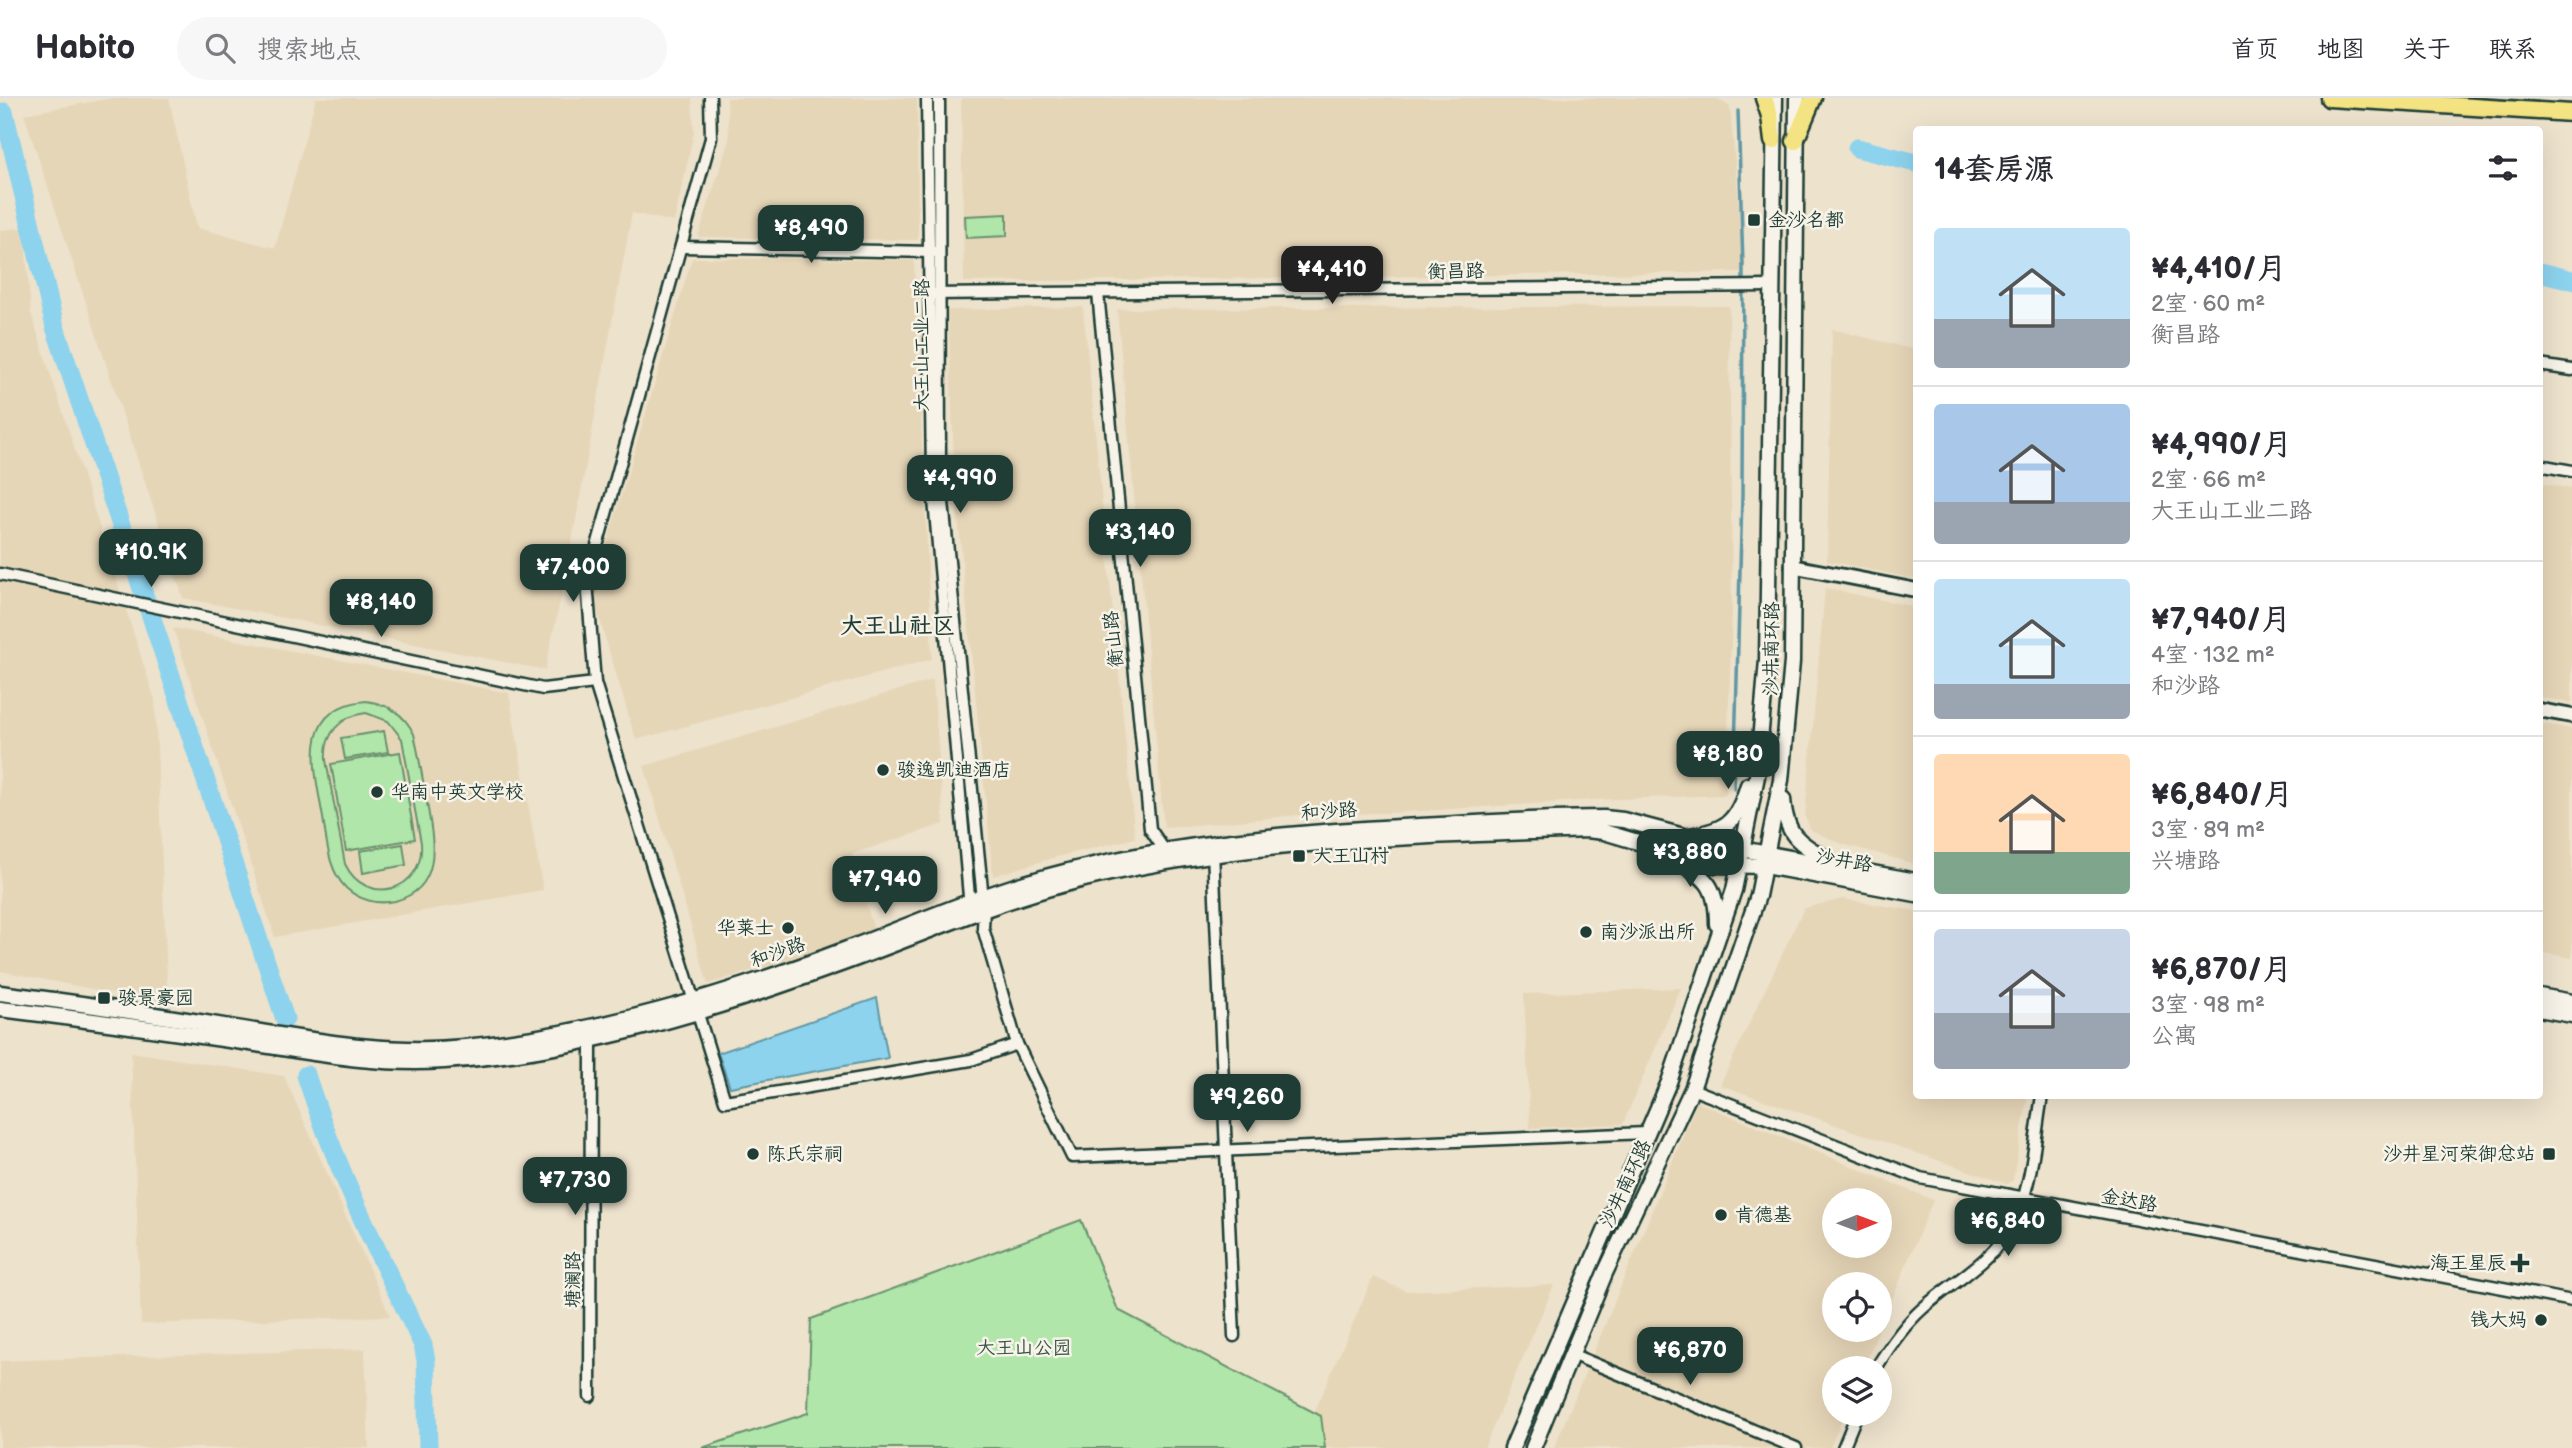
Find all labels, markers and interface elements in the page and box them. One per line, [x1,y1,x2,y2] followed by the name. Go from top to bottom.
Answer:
[177,17,667,80] search box
[35,28,135,68] text: Habito
[201,29,239,67] icon: search
[257,35,361,66] text: 搜索地点
[2231,35,2279,64] text: 首页
[2317,35,2365,64] text: 地图
[2403,35,2451,64] text: 关于
[2489,35,2537,64] text: 联系
[2484,149,2522,187] icon: filters
[1934,152,2054,188] text: 14套房源
[754,206,868,265] pin: ¥8,490
[1768,209,1844,232] place label: 金沙名都
[1746,212,1762,228] marker: 金沙名都
[774,214,848,242] text: ¥8,490
[1275,246,1389,306] pin: ¥4,410
[2151,251,2287,287] text: ¥4,410/月
[1297,255,1367,283] text: ¥4,410
[1990,256,2074,340] icon: home
[1427,260,1485,284] street label: 衡昌路
[911,278,934,412] street label: 大王山工业二路
[2151,290,2265,318] text: 2室 · 60 m²
[2151,321,2220,349] text: 衡昌路
[2151,427,2292,463] text: ¥4,990/月
[1990,432,2074,516] icon: home
[903,456,1017,515] pin: ¥4,990
[923,464,997,492] text: ¥4,990
[2151,466,2266,494] text: 2室 · 66 m²
[2151,497,2312,525] text: 大王山工业二路
[1083,510,1197,569] pin: ¥3,140
[1105,518,1175,546] text: ¥3,140
[94,530,208,589] pin: ¥10.9K
[115,538,187,566] text: ¥10.9K
[516,545,630,604] pin: ¥7,400
[536,553,610,581] text: ¥7,400
[324,580,438,639] pin: ¥8,140
[346,588,416,616] text: ¥8,140
[1760,601,1784,697] street label: 沙井南环路
[2151,602,2291,638] text: ¥7,940/月
[1990,607,2074,691] icon: home
[1100,609,1128,669] street label: 衡山路
[841,612,956,640] district label: 大王山社区
[2151,641,2275,669] text: 4室 · 132 m²
[2151,672,2220,700] text: 和沙路
[1671,732,1785,791] pin: ¥8,180
[1693,740,1763,768] text: ¥8,180
[897,759,1011,782] place label: 骏逸凯迪酒店
[875,762,891,778] marker: 骏逸凯迪酒店
[2151,777,2293,813] text: ¥6,840/月
[391,781,524,804] place label: 华南中英文学校
[1990,782,2074,866] icon: home
[369,784,385,800] marker: 华南中英文学校
[1300,799,1358,825] street label: 和沙路
[2151,816,2265,844] text: 3室 · 89 m²
[1633,830,1747,889] pin: ¥3,880
[1653,838,1727,866] text: ¥3,880
[1313,845,1389,868] place label: 大王山村
[1814,845,1874,877] street label: 沙井路
[2151,847,2220,875] text: 兴塘路
[1291,848,1307,864] marker: 大王山村
[828,856,942,916] pin: ¥7,940
[848,865,922,893] text: ¥7,940
[717,917,774,940] place label: 华莱士
[780,920,796,936] marker: 华莱士
[1600,921,1695,944] place label: 南沙派出所
[1578,924,1594,940] marker: 南沙派出所
[747,933,809,973] street label: 和沙路
[2151,952,2292,988] text: ¥6,870/月
[1990,957,2074,1041] icon: home
[118,987,194,1010] place label: 骏景豪园
[96,990,112,1006] marker: 骏景豪园
[2151,991,2265,1019] text: 3室 · 98 m²
[2151,1022,2197,1050] text: 公寓
[1190,1074,1304,1134] pin: ¥9,260
[1210,1083,1284,1111] text: ¥9,260
[1595,1136,1657,1232] street label: 沙井南环路
[767,1143,843,1166] place label: 陈氏宗祠
[2383,1143,2535,1166] place label: 沙井星河荣御总站
[745,1146,761,1162] marker: 陈氏宗祠
[2541,1146,2557,1162] marker: 沙井星河荣御总站
[518,1158,632,1217] pin: ¥7,730
[539,1166,611,1194] text: ¥7,730
[2099,1185,2159,1217] street label: 金达路
[1822,1188,1892,1258] north arrow
[1822,1188,1892,1426] map controls
[1951,1198,2065,1258] pin: ¥6,840
[1735,1204,1792,1227] place label: 肯德基
[1713,1207,1729,1223] marker: 肯德基
[1971,1207,2045,1235] text: ¥6,840
[562,1251,585,1309] street label: 塘澜路
[2430,1252,2506,1275] place label: 海王星辰
[2512,1255,2528,1271] marker: 海王星辰
[1822,1272,1892,1342] button: locate
[2470,1309,2527,1332] place label: 钱大妈
[2533,1312,2549,1328] marker: 钱大妈
[1633,1328,1747,1387] pin: ¥6,870
[1653,1336,1727,1364] text: ¥6,870
[976,1337,1072,1360] park label: 大王山公园
[1822,1356,1892,1426] button: layers

